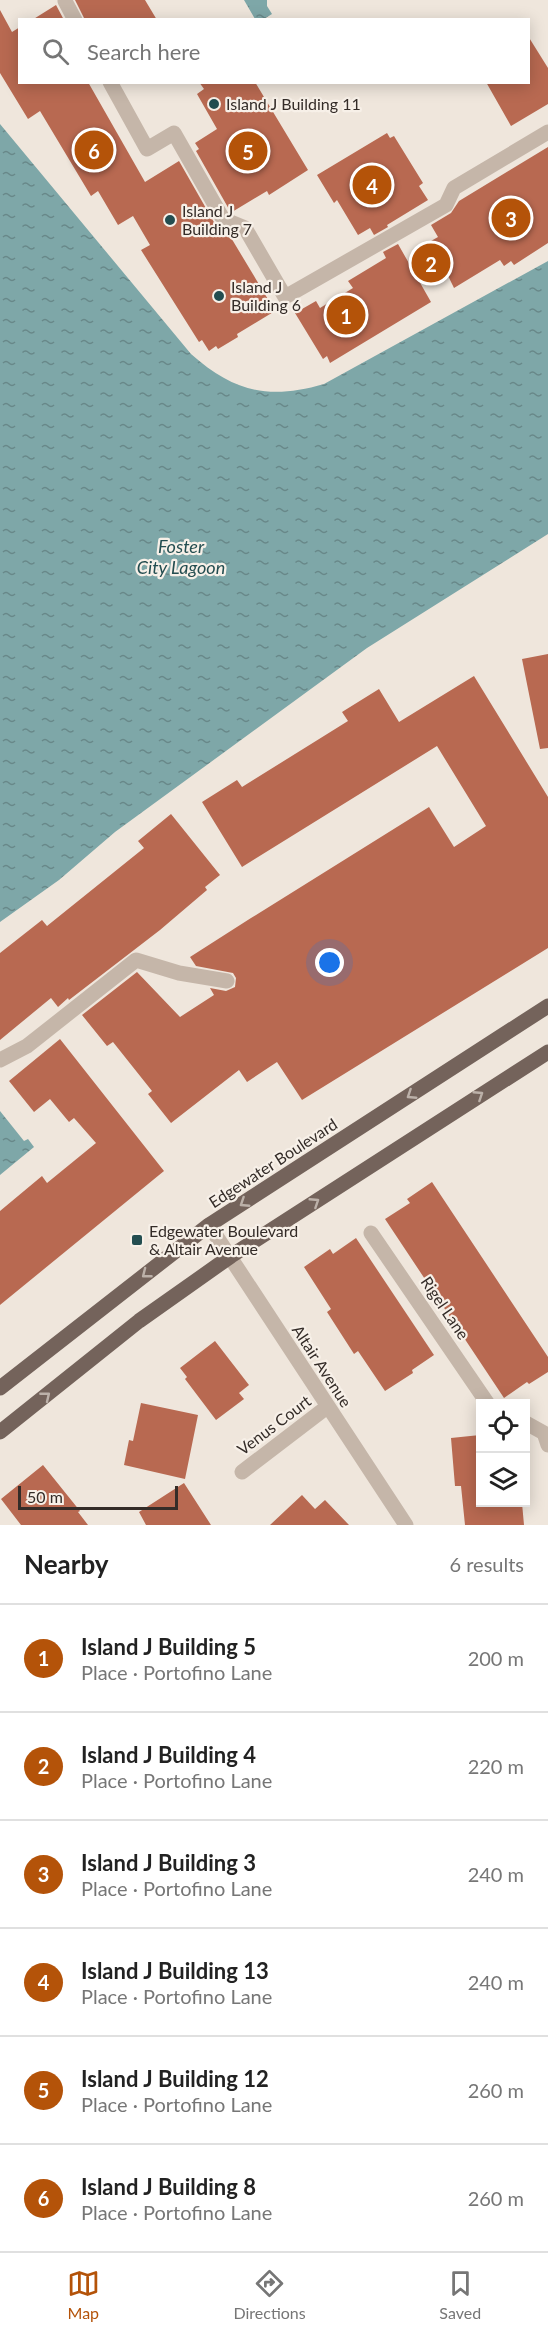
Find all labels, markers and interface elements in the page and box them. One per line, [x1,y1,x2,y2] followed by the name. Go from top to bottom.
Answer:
[18,18,530,84] search box
[39,35,72,68] icon: search
[87,38,200,65] text: Search here
[226,94,361,113] place label: Island J Building 11
[207,97,221,111] marker: Island J Building 11
[74,128,113,172] pin: 6
[228,128,268,174] pin: 5
[352,162,392,207] pin: 4
[492,196,530,240] pin: 3
[182,201,252,238] place label: Island J Building 7
[163,213,177,227] marker: Island J Building 7
[412,240,450,286] pin: 2
[231,277,301,314] place label: Island J Building 6
[212,289,226,303] marker: Island J Building 6
[326,292,366,338] pin: 1
[137,535,225,578] water label: Foster City Lagoon
[315,948,344,977] your location
[406,1087,417,1098] one-way arrow
[473,1091,483,1103] one-way arrow
[205,1114,340,1211] street label: Edgewater Boulevard
[240,1196,251,1207] one-way arrow
[309,1198,320,1209] one-way arrow
[149,1221,298,1258] place label: Edgewater Boulevard & Altair Avenue
[130,1233,144,1247] marker: Edgewater Boulevard & Altair Avenue
[142,1267,153,1278] one-way arrow
[417,1273,473,1343] street label: Rigel Lane
[289,1321,356,1410] street label: Altair Avenue
[233,1391,314,1458] street label: Venus Court
[39,1392,50,1403] one-way arrow
[476,1399,530,1507] map controls
[476,1399,530,1453] button: locate
[476,1453,530,1507] button: layers
[18,1483,178,1510] scale bar
[27,1487,63,1506] text: 50 m
[24,1548,109,1580] text: Nearby
[449,1552,524,1576] text: 6 results
[81,1633,256,1660] text: Island J Building 5
[38,1646,49,1670] text: 1
[468,1646,524,1670] text: 200 m
[81,1660,272,1684] text: Place · Portofino Lane
[81,1741,256,1768] text: Island J Building 4
[38,1754,49,1778] text: 2
[468,1754,524,1778] text: 220 m
[81,1768,272,1792] text: Place · Portofino Lane
[81,1849,256,1876] text: Island J Building 3
[38,1862,49,1886] text: 3
[468,1862,524,1886] text: 240 m
[81,1876,272,1900] text: Place · Portofino Lane
[81,1957,269,1984] text: Island J Building 13
[38,1970,49,1994] text: 4
[468,1970,524,1994] text: 240 m
[81,1984,272,2008] text: Place · Portofino Lane
[81,2065,269,2092] text: Island J Building 12
[38,2078,49,2102] text: 5
[468,2078,524,2102] text: 260 m
[81,2092,272,2116] text: Place · Portofino Lane
[81,2173,256,2200] text: Island J Building 8
[38,2186,49,2210] text: 6
[468,2186,524,2210] text: 260 m
[81,2200,272,2224] text: Place · Portofino Lane
[67,2267,100,2322] tab: Map
[233,2267,306,2322] tab: Directions
[439,2267,481,2322] tab: Saved

